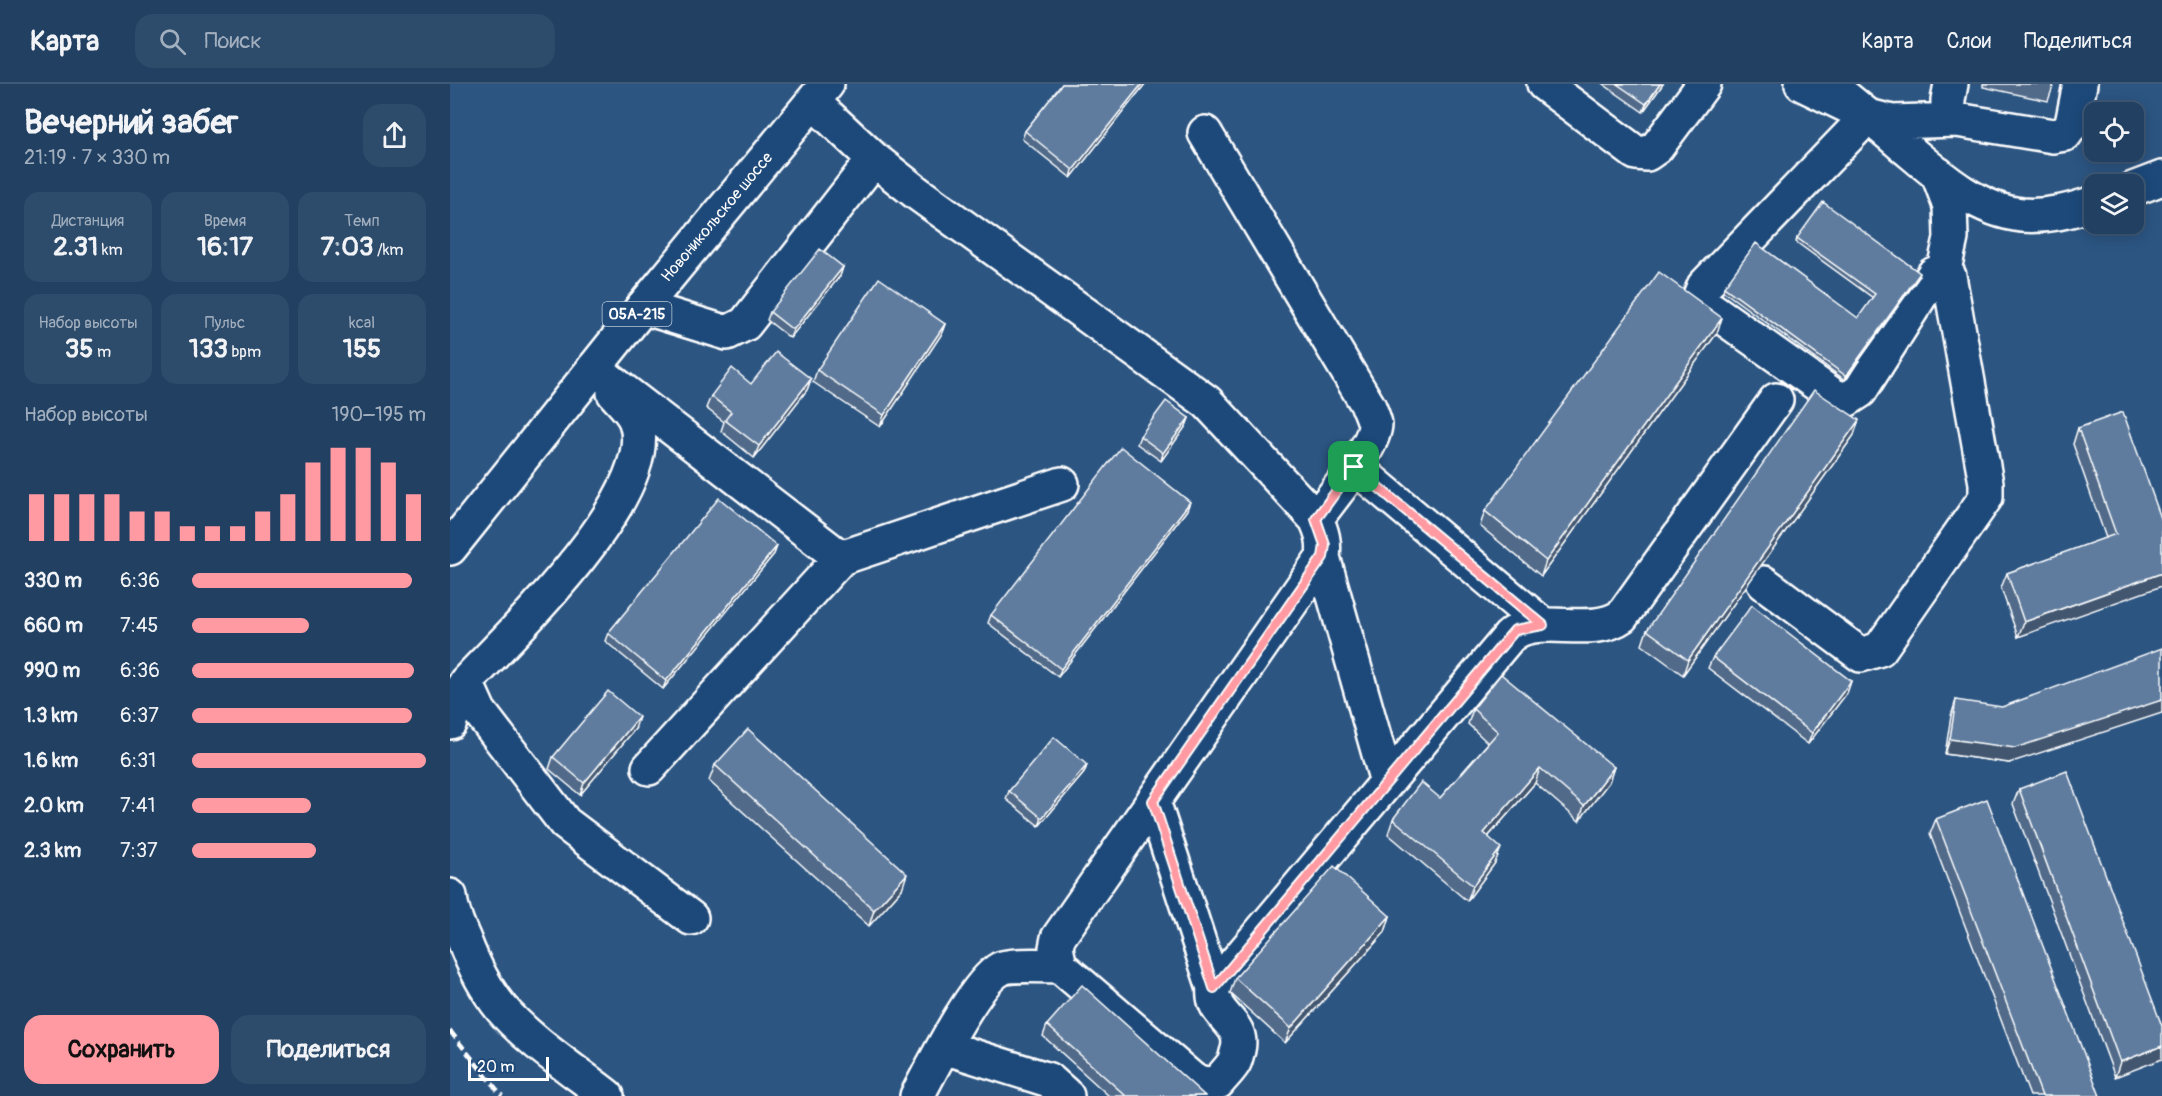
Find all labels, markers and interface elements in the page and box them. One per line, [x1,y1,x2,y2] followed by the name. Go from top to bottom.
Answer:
[135,14,555,68] search box
[30,24,99,59] text: Карта
[156,25,189,58] icon: search
[204,27,262,55] text: Поиск
[1861,28,1913,55] text: Карта
[1946,28,1991,55] text: Слои
[2024,28,2132,55] text: Поделиться
[24,102,238,143] text: Вечерний забег
[2084,102,2144,234] map controls
[2084,102,2144,162] button: locate
[363,104,426,167] button: share
[24,145,170,170] text: 21:19 · 7 × 330 m
[657,148,777,286] street label: Новоникольское шоссе
[2084,174,2144,234] button: layers
[52,211,124,231] text: Дистанция
[204,211,246,231] text: Время
[344,211,380,231] text: Темп
[53,231,98,263] text: 2.31
[197,231,253,263] text: 16:17
[320,231,373,263] text: 7:03
[98,240,123,260] text: km
[373,240,404,260] text: /km
[602,302,672,326] road number: 05А-215
[38,313,138,333] text: Набор высоты
[205,313,245,333] text: Пульс
[349,313,375,333] text: kcal
[65,333,93,365] text: 35
[189,333,228,365] text: 133
[343,333,381,365] text: 155
[93,342,111,362] text: m
[228,342,261,362] text: bpm
[24,402,148,427] text: Набор высоты
[331,402,426,427] text: 190–195 m
[1328,441,1379,492] pin
[1337,450,1370,483] icon: arrive
[24,568,82,593] text: 330 m
[120,568,160,593] text: 6:36
[24,613,83,638] text: 660 m
[120,613,158,638] text: 7:45
[24,658,80,683] text: 990 m
[120,658,160,683] text: 6:36
[24,703,78,728] text: 1.3 km
[120,703,159,728] text: 6:37
[24,748,78,773] text: 1.6 km
[120,748,156,773] text: 6:31
[24,793,84,818] text: 2.0 km
[120,793,155,818] text: 7:41
[24,838,81,863] text: 2.3 km
[120,838,158,863] text: 7:37
[24,1015,219,1084] button: Сохранить
[231,1015,426,1084] button: Поделиться
[468,1054,549,1082] scale bar
[477,1057,515,1077] text: 20 m

